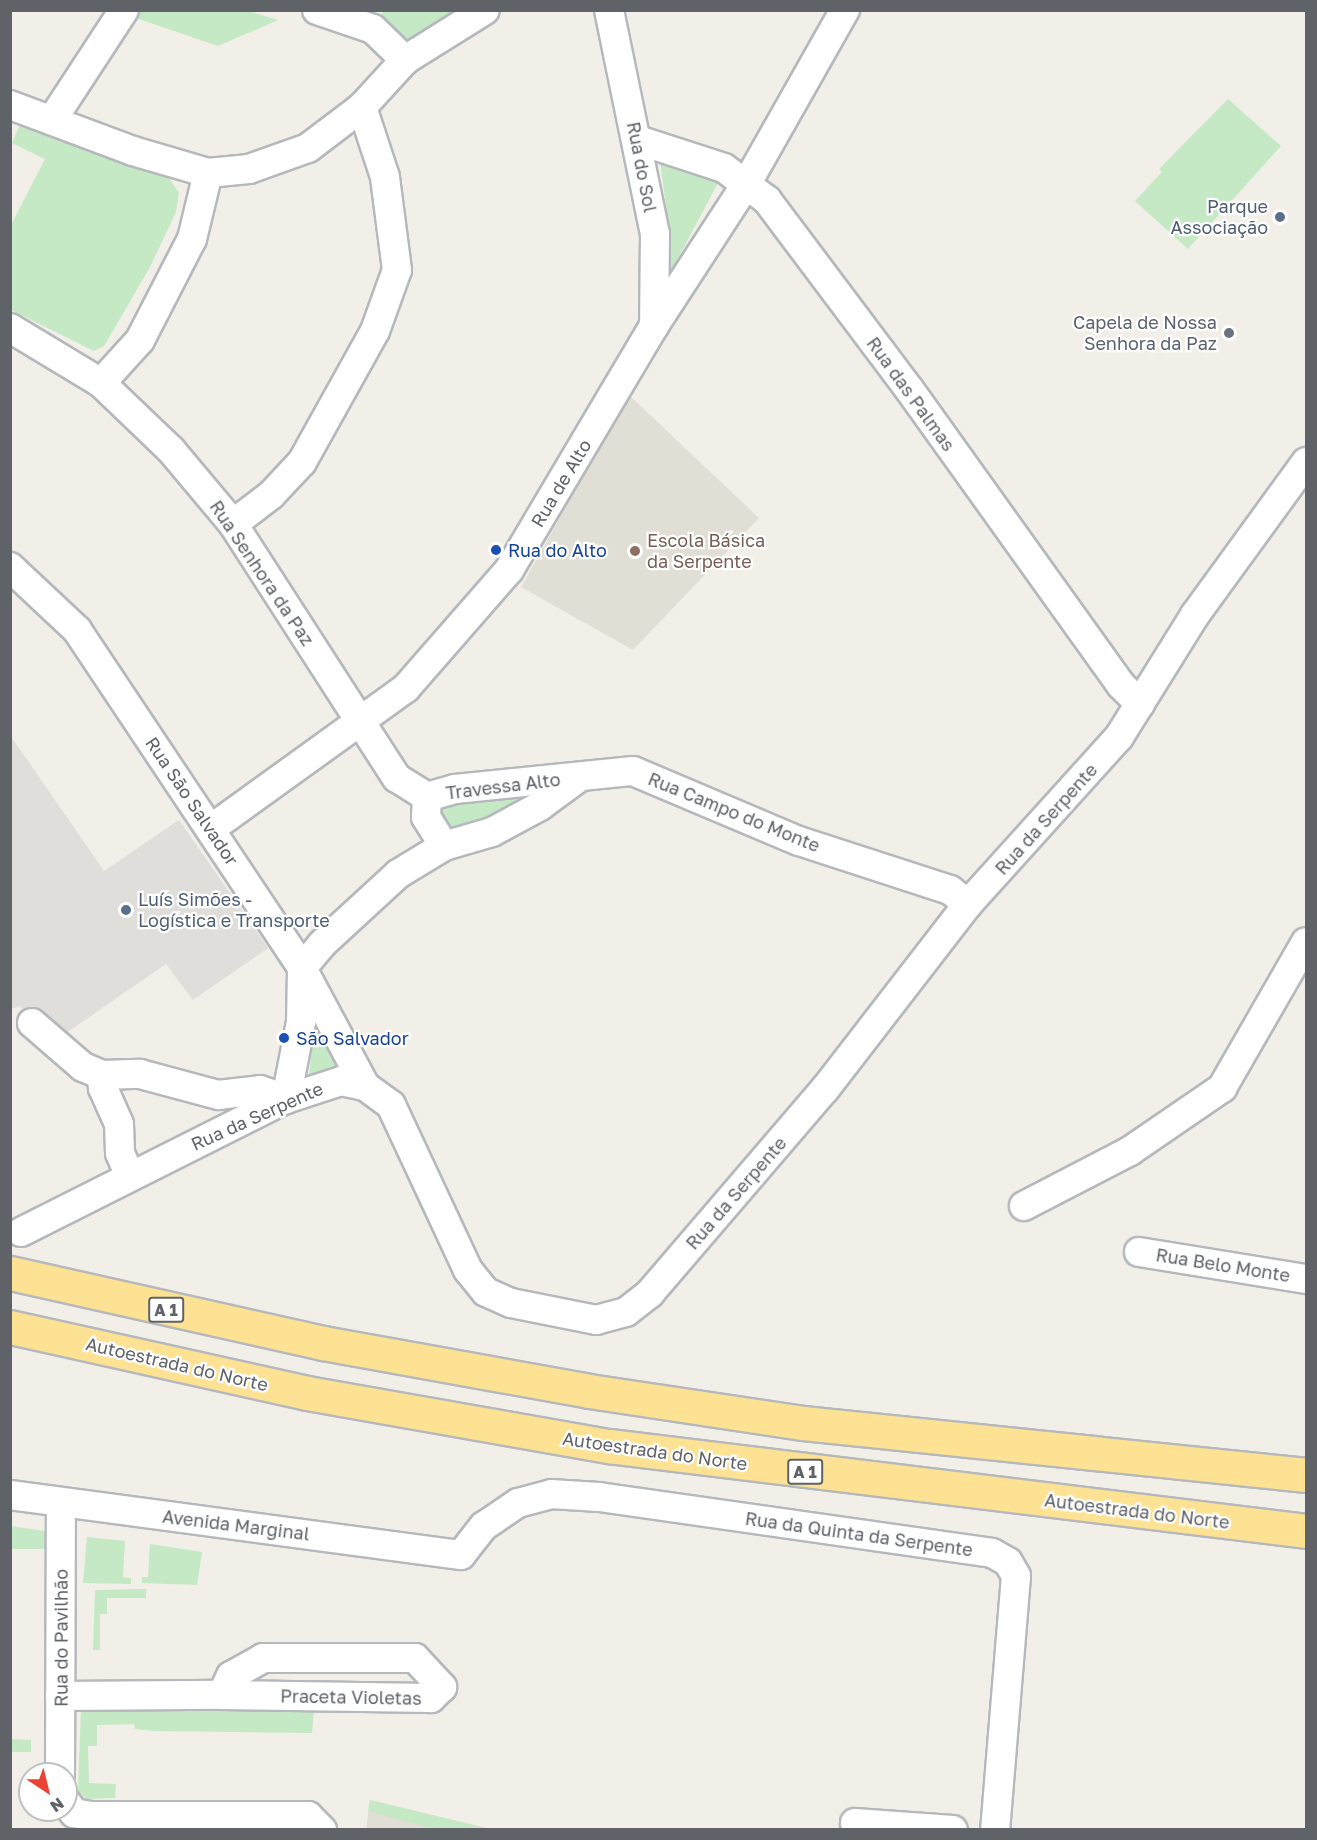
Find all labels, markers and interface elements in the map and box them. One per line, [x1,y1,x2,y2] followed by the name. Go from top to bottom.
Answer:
[623,120,661,214] street label: Rua do Sol
[1171,196,1268,238] place label: Parque Associação
[1273,210,1287,224] marker: Parque Associação
[1073,312,1217,354] place label: Capela de Nossa Senhora da Paz
[1222,326,1236,340] marker: Capela de Nossa Senhora da Paz
[862,333,960,455] street label: Rua das Palmas
[526,435,596,531] street label: Rua de Alto
[205,496,319,650] street label: Rua Senhora da Paz
[647,530,765,572] place label: Escola Básica da Serpente
[508,539,607,561] place label: Rua do Alto
[489,543,503,557] marker: Rua do Alto
[628,544,642,558] marker: Escola Básica da Serpente
[141,733,243,869] street label: Rua São Salvador
[990,759,1102,879] street label: Rua da Serpente
[445,768,561,804] street label: Travessa Alto
[645,768,823,856] street label: Rua Campo do Monte
[138,889,330,932] place label: Luís Simões - Logística e Transporte
[119,903,133,917] marker: Luís Simões - Logística e Transporte
[296,1027,409,1049] place label: São Salvador
[277,1031,291,1045] marker: São Salvador
[188,1077,326,1155] street label: Rua da Serpente
[681,1132,791,1254] street label: Rua da Serpente
[1154,1244,1292,1286] street label: Rua Belo Monte
[148,1297,184,1323] road number: A 1
[84,1333,270,1395] street label: Autoestrada do Norte
[561,1427,749,1475] street label: Autoestrada do Norte
[787,1459,823,1485] road number: A 1
[1043,1489,1231,1533] street label: Autoestrada do Norte
[161,1505,311,1545] street label: Avenida Marginal
[744,1507,974,1561] street label: Rua da Quinta da Serpente
[50,1569,72,1707] street label: Rua do Pavilhão
[280,1685,422,1709] street label: Praceta Violetas
[18,1762,78,1822] north arrow
[46,1793,68,1817] text: N

